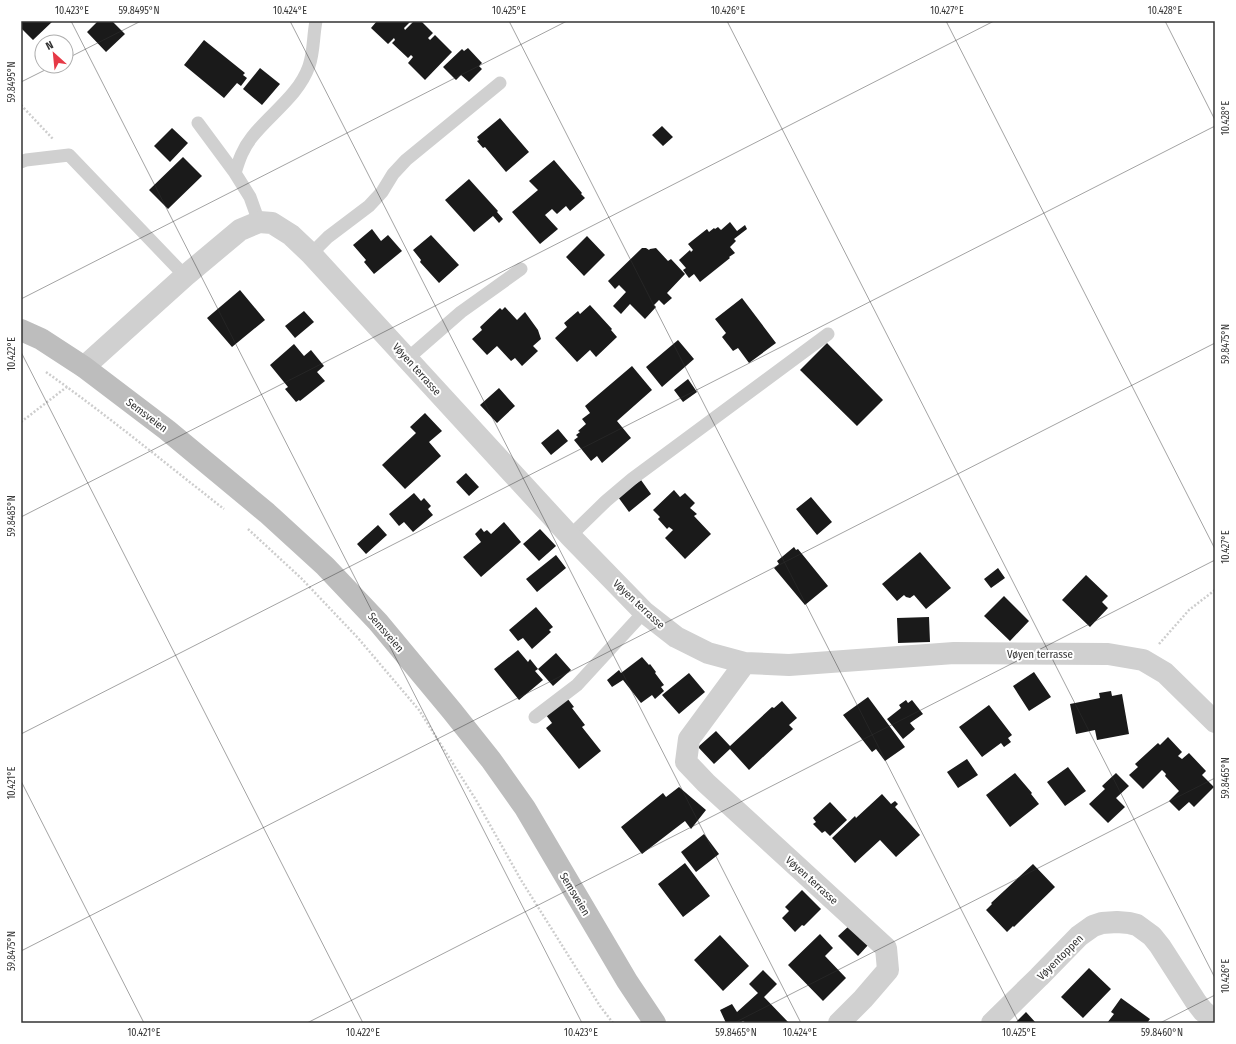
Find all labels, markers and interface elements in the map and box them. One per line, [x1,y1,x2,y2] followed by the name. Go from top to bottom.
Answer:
[55,5,89,17] text: 10.423°E
[118,5,160,17] text: 59.8495°N
[273,5,307,17] text: 10.424°E
[492,5,526,17] text: 10.425°E
[711,5,745,17] text: 10.426°E
[930,5,964,17] text: 10.427°E
[1148,5,1183,17] text: 10.428°E
[34,34,74,74] north arrow
[44,38,56,53] text: N
[6,61,18,103] text: 59.8495°N
[1220,100,1232,135] text: 10.428°E
[1220,324,1232,364] text: 59.8475°N
[6,337,18,371] text: 10.422°E
[390,340,444,398] street label: Vøyen terrasse
[124,396,170,435] street label: Semsveien
[6,495,18,537] text: 59.8485°N
[1220,530,1232,564] text: 10.427°E
[610,577,667,632] street label: Vøyen terrasse
[365,610,406,655] street label: Semsveien
[1007,648,1073,661] street label: Vøyen terrasse
[1220,757,1232,799] text: 59.8465°N
[6,766,18,800] text: 10.421°E
[783,853,841,907] street label: Vøyen terrasse
[557,870,593,918] street label: Semsveien
[6,931,18,971] text: 59.8475°N
[1035,932,1086,983] street label: Vøyentoppen
[1220,959,1232,993] text: 10.426°E
[127,1027,161,1039] text: 10.421°E
[346,1027,380,1039] text: 10.422°E
[564,1027,598,1039] text: 10.423°E
[715,1027,757,1039] text: 59.8465°N
[783,1027,817,1039] text: 10.424°E
[1002,1027,1036,1039] text: 10.425°E
[1141,1027,1183,1039] text: 59.8460°N

